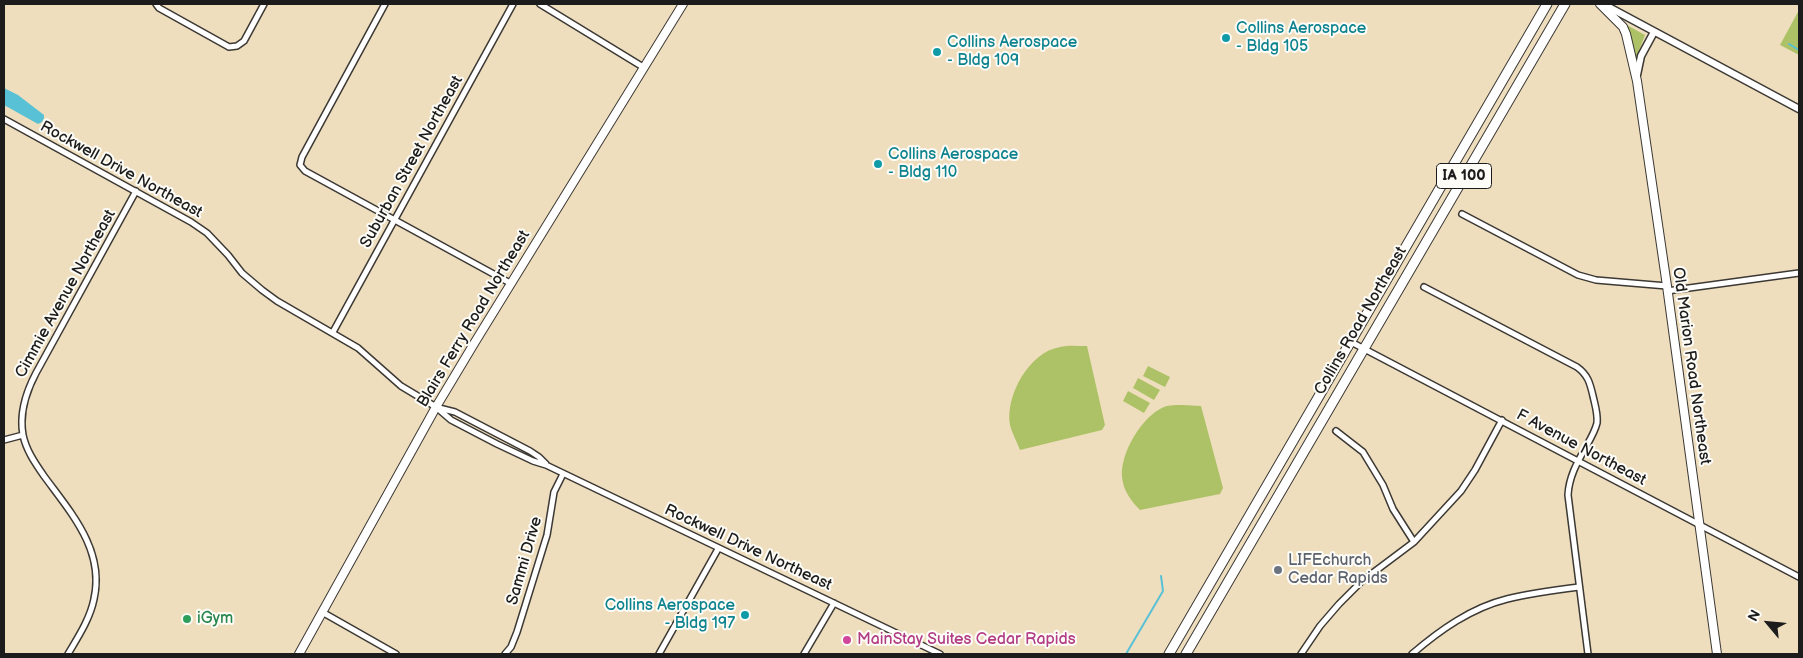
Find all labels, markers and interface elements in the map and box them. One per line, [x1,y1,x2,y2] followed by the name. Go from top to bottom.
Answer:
[1236,19,1366,57] place label: Collins Aerospace - Bldg 105
[1220,32,1232,44] marker: Collins Aerospace - Bldg 105
[947,33,1077,71] place label: Collins Aerospace - Bldg 109
[931,46,943,58] marker: Collins Aerospace - Bldg 109
[357,73,467,251] street label: Suburban Street Northeast
[37,117,205,223] street label: Rockwell Drive Northeast
[888,145,1018,183] place label: Collins Aerospace - Bldg 110
[872,158,884,170] marker: Collins Aerospace - Bldg 110
[1436,164,1492,188] road number: IA 100
[12,207,120,381] street label: Cimmie Avenue Northeast
[414,227,534,411] street label: Blairs Ferry Road Northeast
[1311,244,1411,398] street label: Collins Road Northeast
[1668,266,1714,466] street label: Old Marion Road Northeast
[1513,406,1649,490] street label: F Avenue Northeast
[661,501,835,595] street label: Rockwell Drive Northeast
[503,515,547,607] street label: Sammi Drive
[1288,551,1388,589] place label: LIFEchurch Cedar Rapids
[1272,564,1284,576] marker: LIFEchurch Cedar Rapids
[605,596,735,634] place label: Collins Aerospace - Bldg 197
[1743,598,1793,648] north arrow
[1744,607,1764,624] text: N
[197,609,233,629] place label: iGym
[739,609,751,621] marker: Collins Aerospace - Bldg 197
[181,613,193,625] marker: iGym
[857,630,1076,650] place label: MainStay Suites Cedar Rapids
[841,634,853,646] marker: MainStay Suites Cedar Rapids

